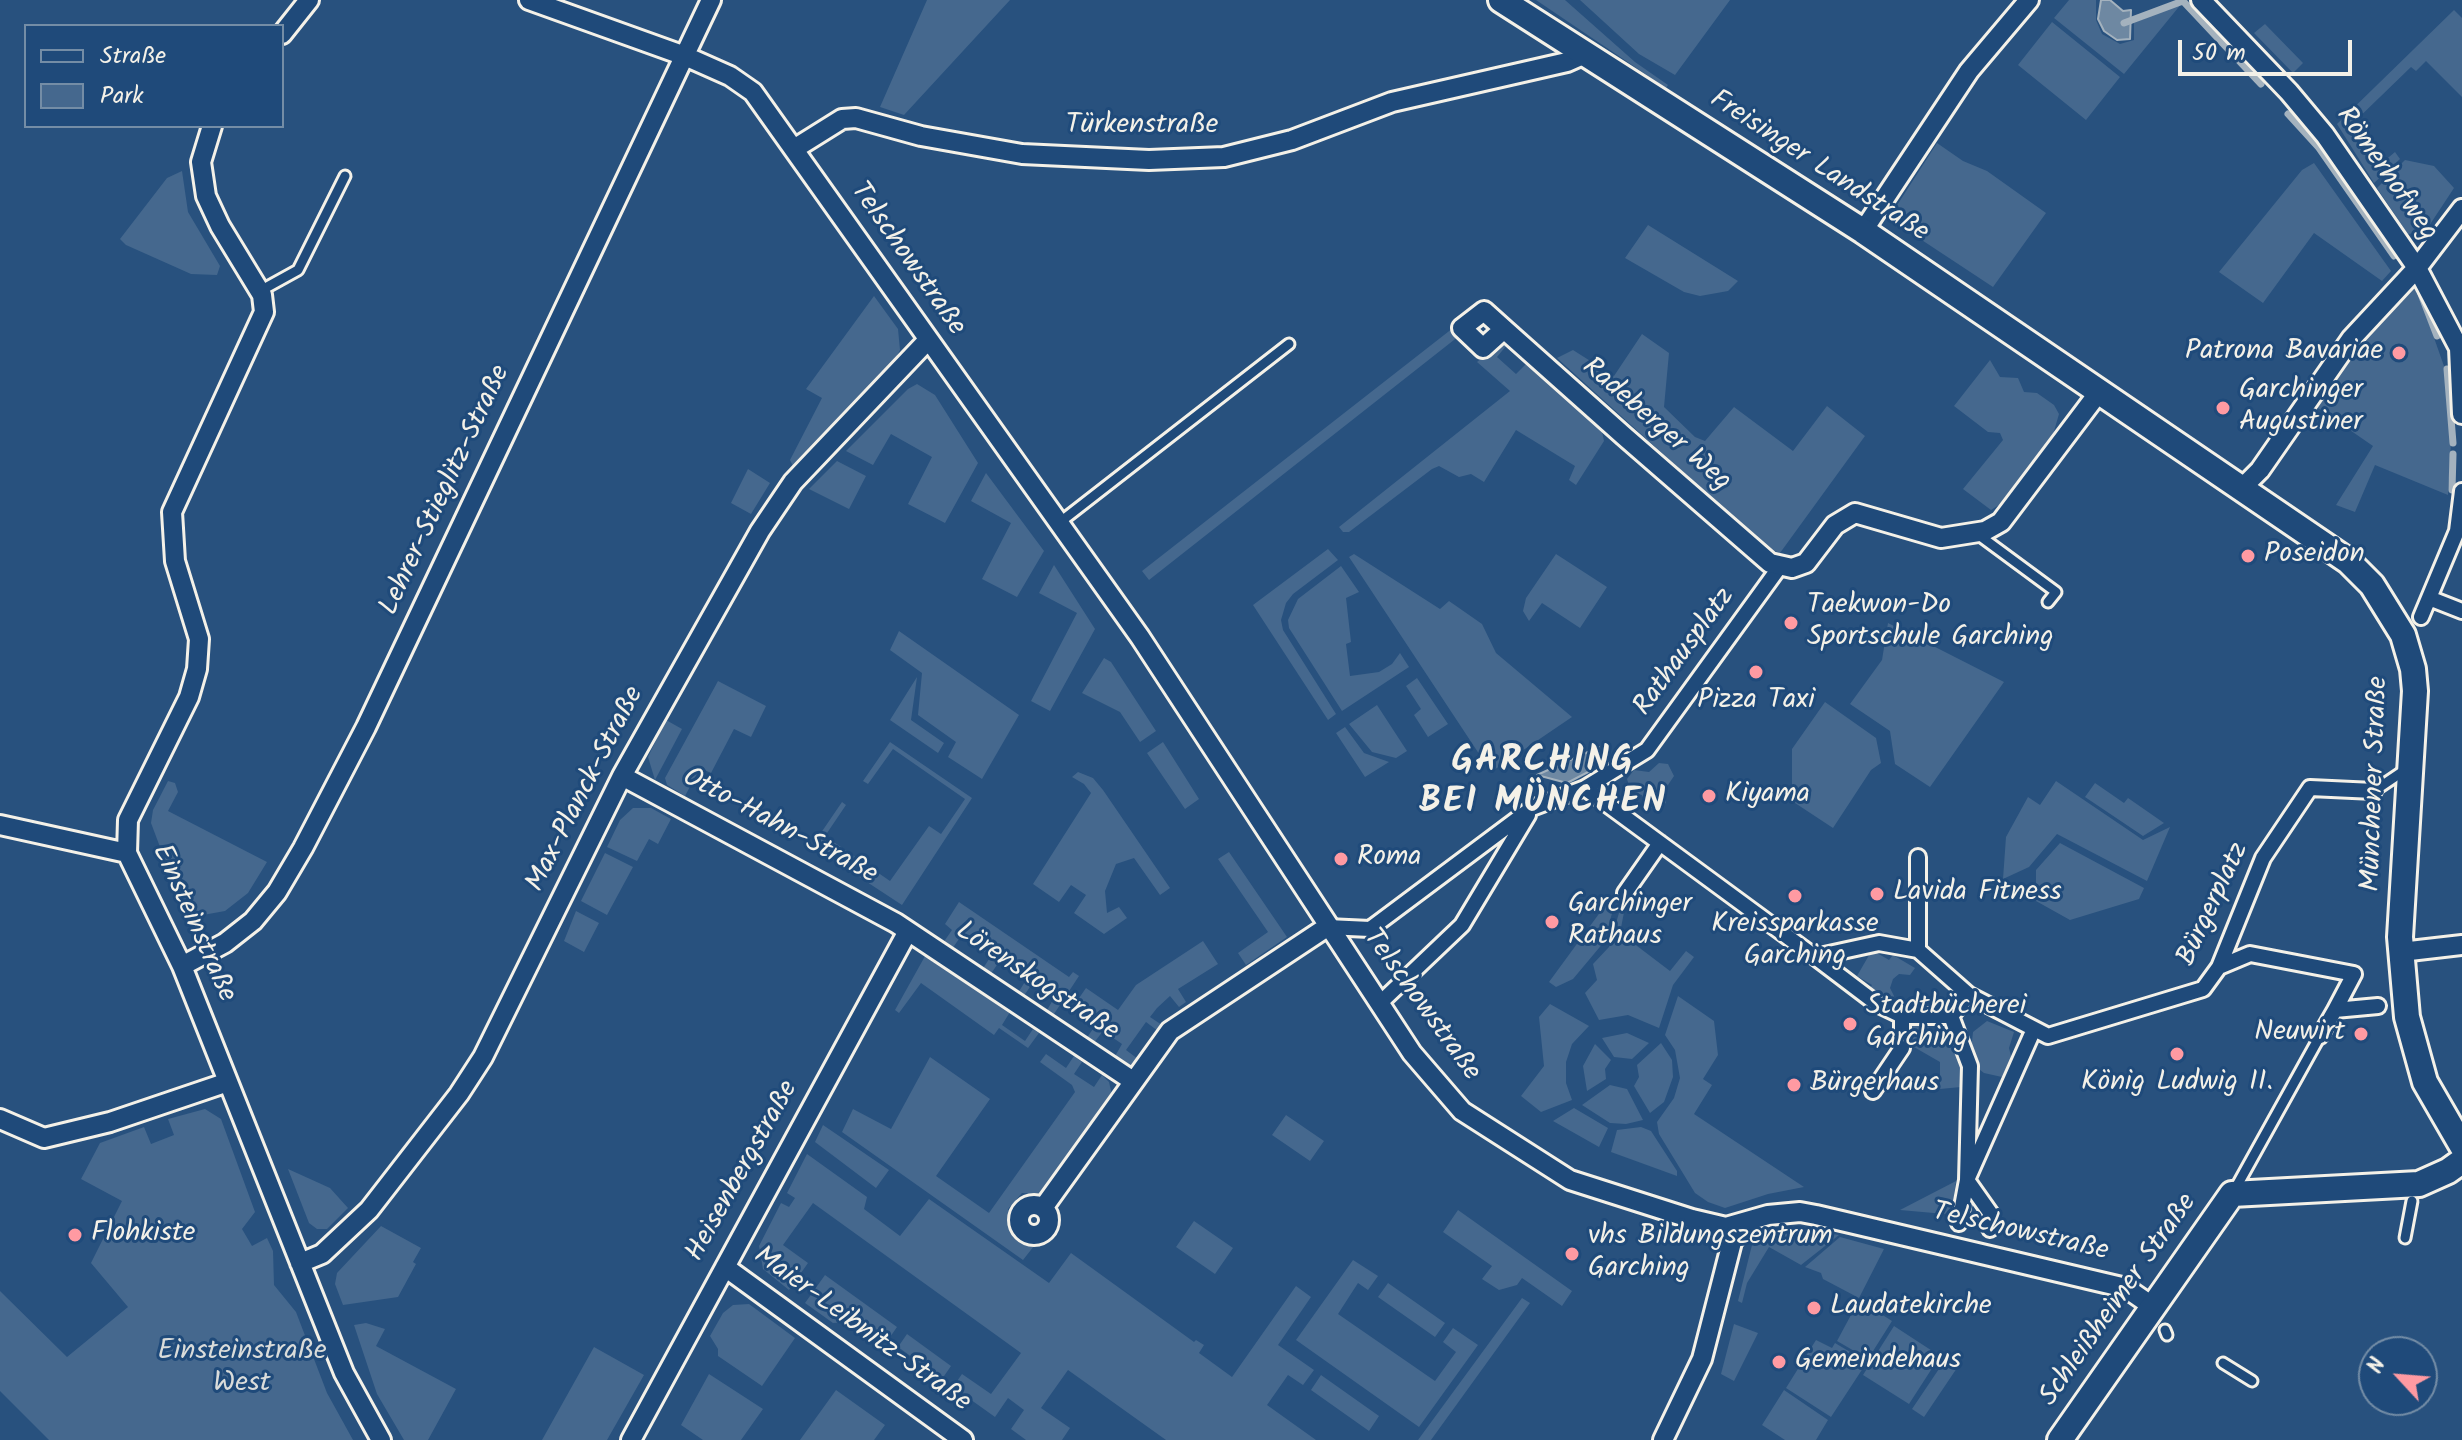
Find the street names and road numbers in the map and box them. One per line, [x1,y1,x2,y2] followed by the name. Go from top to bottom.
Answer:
[1702,85,1934,251] street label: Freisinger Landstraße
[2326,101,2444,249] street label: Römerhofweg
[1066,110,1218,144] street label: Türkenstraße
[841,177,971,343] street label: Telschowstraße
[1573,352,1737,500] street label: Radeberger Weg
[374,361,520,621] street label: Lehrer-Stieglitz-Straße
[1628,582,1744,724] street label: Rathausplatz
[2356,676,2398,892] street label: Münchener Straße
[521,682,653,898] street label: Max-Planck-Straße
[676,762,882,894] street label: Otto-Hahn-Straße
[2172,838,2258,972] street label: Bürgerplatz
[142,840,242,1008] street label: Einsteinstraße
[948,916,1124,1050] street label: Lörenskogstraße
[1354,924,1486,1088] street label: Telschowstraße
[680,1076,808,1268] street label: Heisenbergstraße
[2034,1188,2206,1414] street label: Schleißheimer Straße
[1929,1197,2111,1271] street label: Telschowstraße
[746,1241,976,1421] street label: Maier-Leibnitz-Straße

